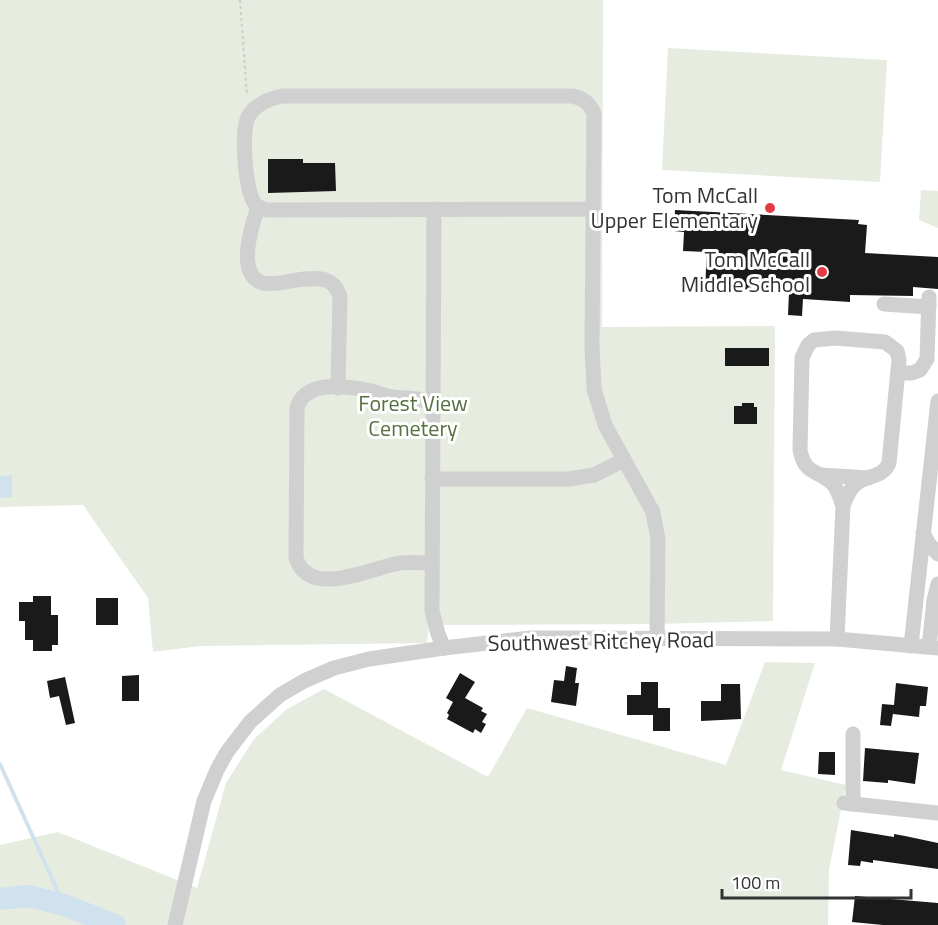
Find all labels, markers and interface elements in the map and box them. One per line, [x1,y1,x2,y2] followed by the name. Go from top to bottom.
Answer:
[590,178,758,237] place label: Tom McCall Upper Elementary
[763,201,777,215] marker: Tom McCall Upper Elementary
[681,242,810,301] place label: Tom McCall Middle School
[815,265,829,279] marker: Tom McCall Middle School
[358,386,468,445] park label: Forest View Cemetery
[487,622,715,660] street label: Southwest Ritchey Road
[722,862,911,900] scale bar
[731,869,780,896] text: 100 m

